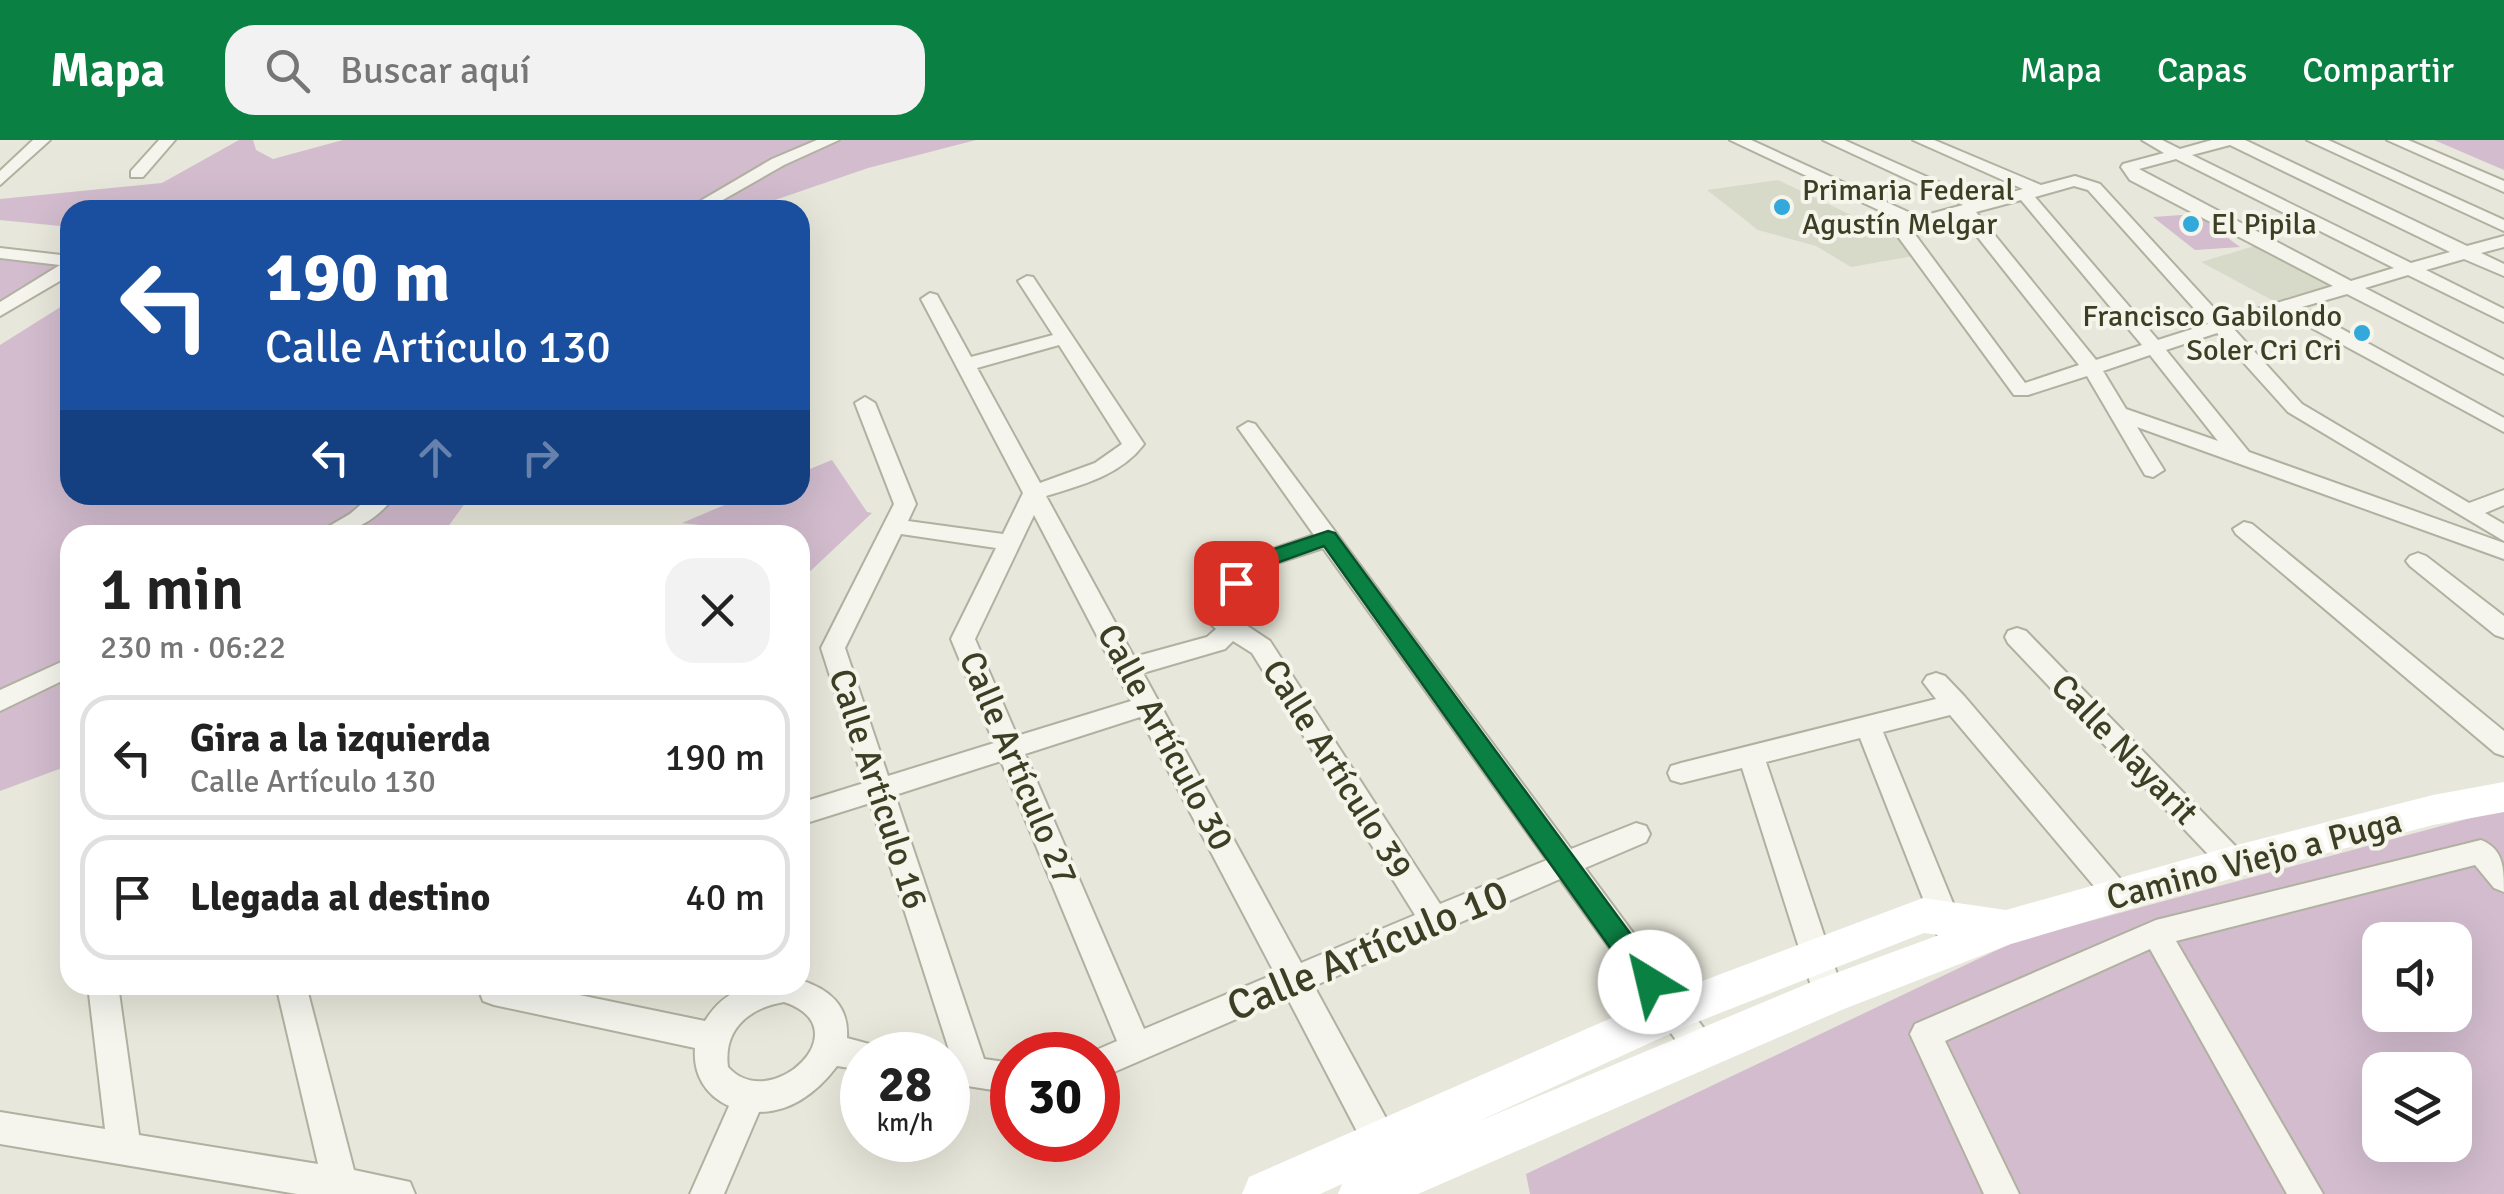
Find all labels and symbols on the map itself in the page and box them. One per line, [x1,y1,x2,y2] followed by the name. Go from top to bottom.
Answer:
[1802,172,2014,243] place label: Primaria Federal Agustín Melgar
[1771,196,1793,218] marker: Primaria Federal Agustín Melgar
[2211,206,2317,243] place label: El Pipila
[2180,213,2202,235] marker: El Pipila
[2082,298,2342,369] place label: Francisco Gabilondo Soler Cri Cri
[2351,322,2373,344] marker: Francisco Gabilondo Soler Cri Cri
[1194,541,1279,626] pin
[1088,617,1243,858] street label: Calle Artículo 30
[950,645,1087,892] street label: Calle Artículo 27
[1253,652,1422,887] street label: Calle Artículo 39
[819,664,938,915] street label: Calle Artículo 16
[2042,665,2207,834] street label: Calle Nayarit
[2102,799,2406,920] street label: Camino Viejo a Puga
[1220,868,1516,1032] street label: Calle Artículo 10
[1598,930,1702,1034] position arrow
[990,1032,1120,1162] speed limit sign: 30

